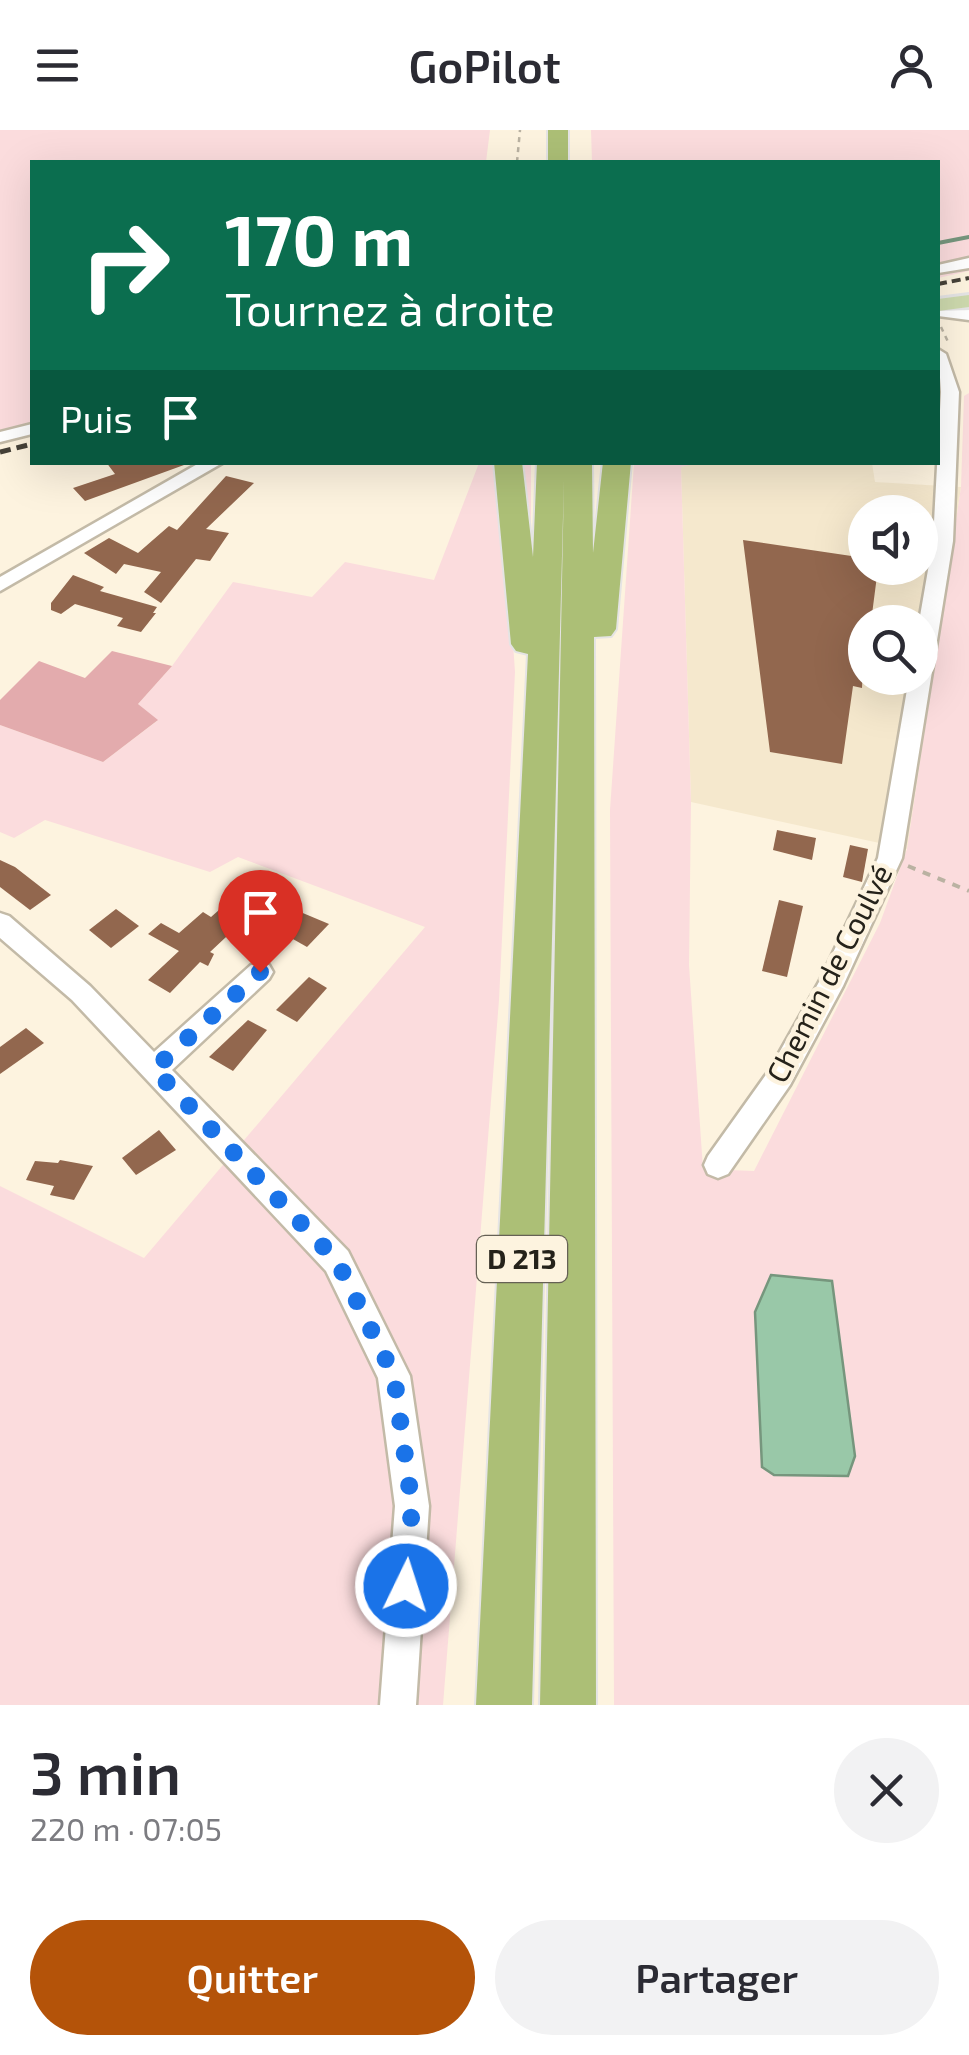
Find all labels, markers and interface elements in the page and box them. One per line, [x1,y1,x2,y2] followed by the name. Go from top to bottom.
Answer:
[30,38,85,93] icon: menu
[408,38,561,92] text: GoPilot
[884,38,939,93] icon: person
[225,196,413,280] text: 170 m
[60,200,190,330] icon: right
[225,281,555,335] text: Tournez à droite
[153,390,208,445] icon: arrive
[60,395,133,441] text: Puis
[848,495,938,695] map controls
[848,495,938,585] button: sound
[848,605,938,695] button: search
[758,858,899,1088] street label: Chemin de Coulvé
[218,870,303,973] pin
[233,885,288,940] icon: arrive
[477,1236,567,1282] road number: D 213
[354,1534,458,1638] position arrow
[30,1735,181,1807] text: 3 min
[834,1738,939,1843] button: close
[30,1809,222,1847] text: 220 m · 07:05
[30,1920,475,2035] button: Quitter
[495,1920,939,2035] button: Partager

